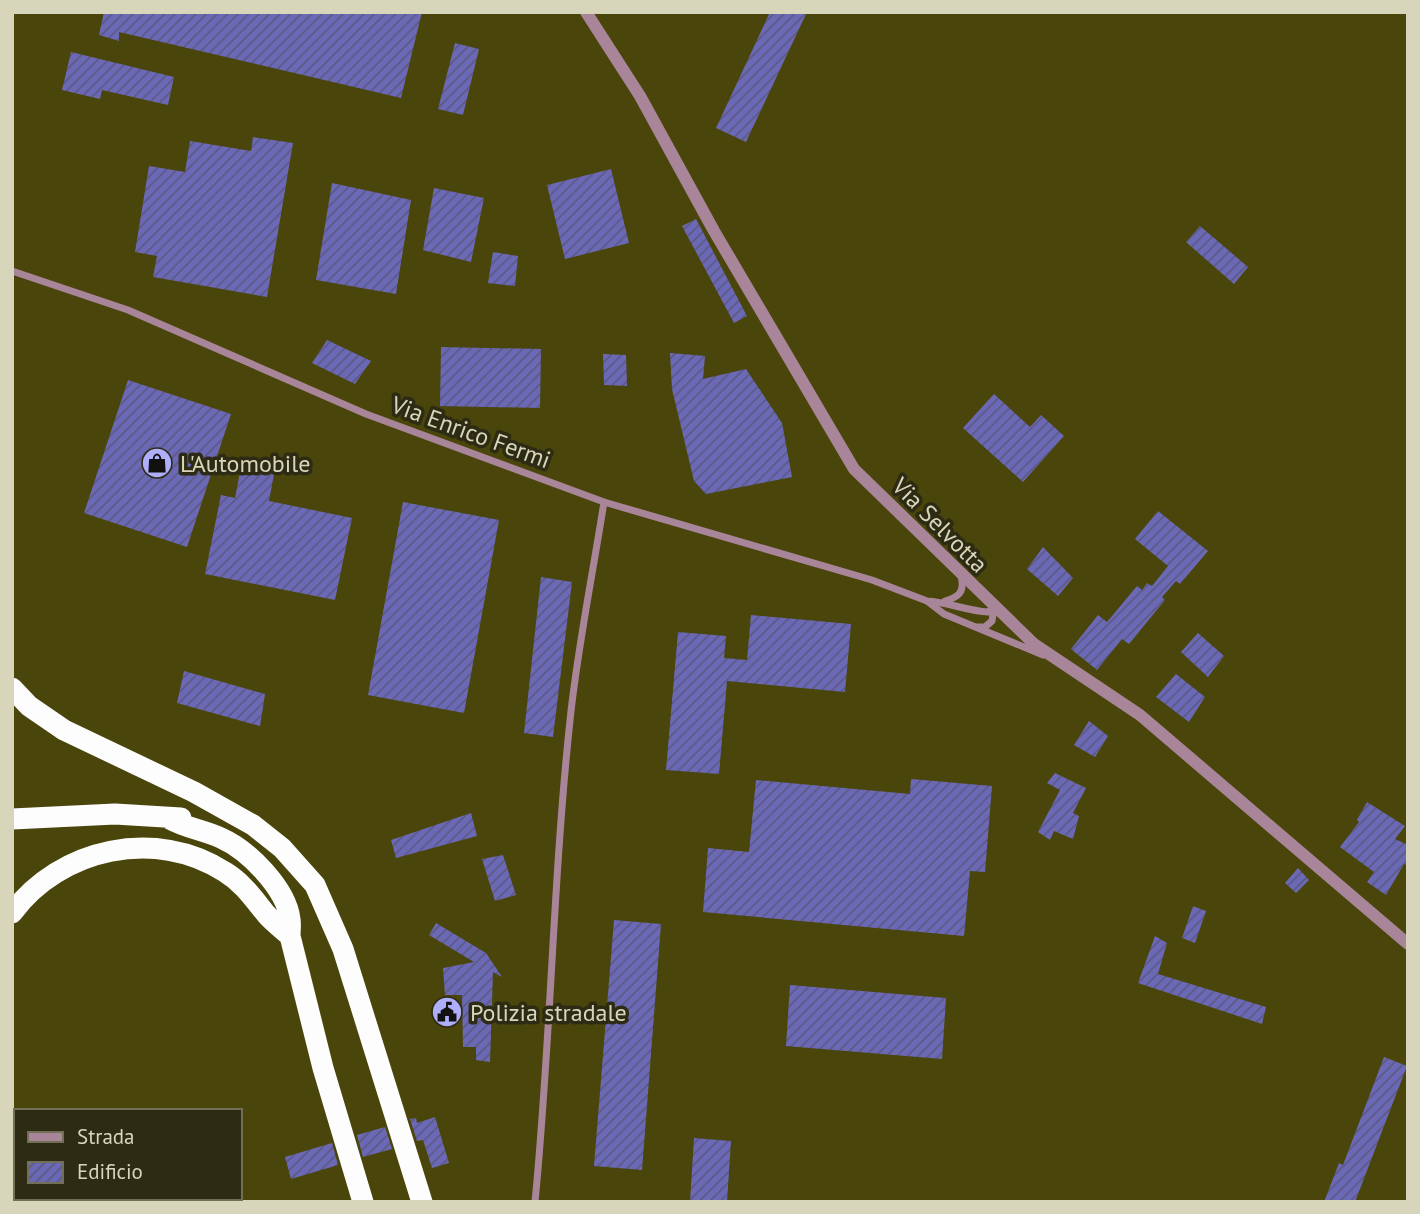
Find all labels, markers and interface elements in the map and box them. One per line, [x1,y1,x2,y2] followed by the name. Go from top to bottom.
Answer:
[386,389,555,475] street label: Via Enrico Fermi
[140,446,174,480] shop icon: L'Automobile
[180,448,310,479] place label: L'Automobile
[885,470,994,579] street label: Via Selvotta
[430,995,464,1029] public building icon: Polizia stradale
[470,997,627,1028] place label: Polizia stradale
[14,1109,242,1200] legend
[77,1123,135,1150] text: Strada
[77,1158,143,1185] text: Edificio

